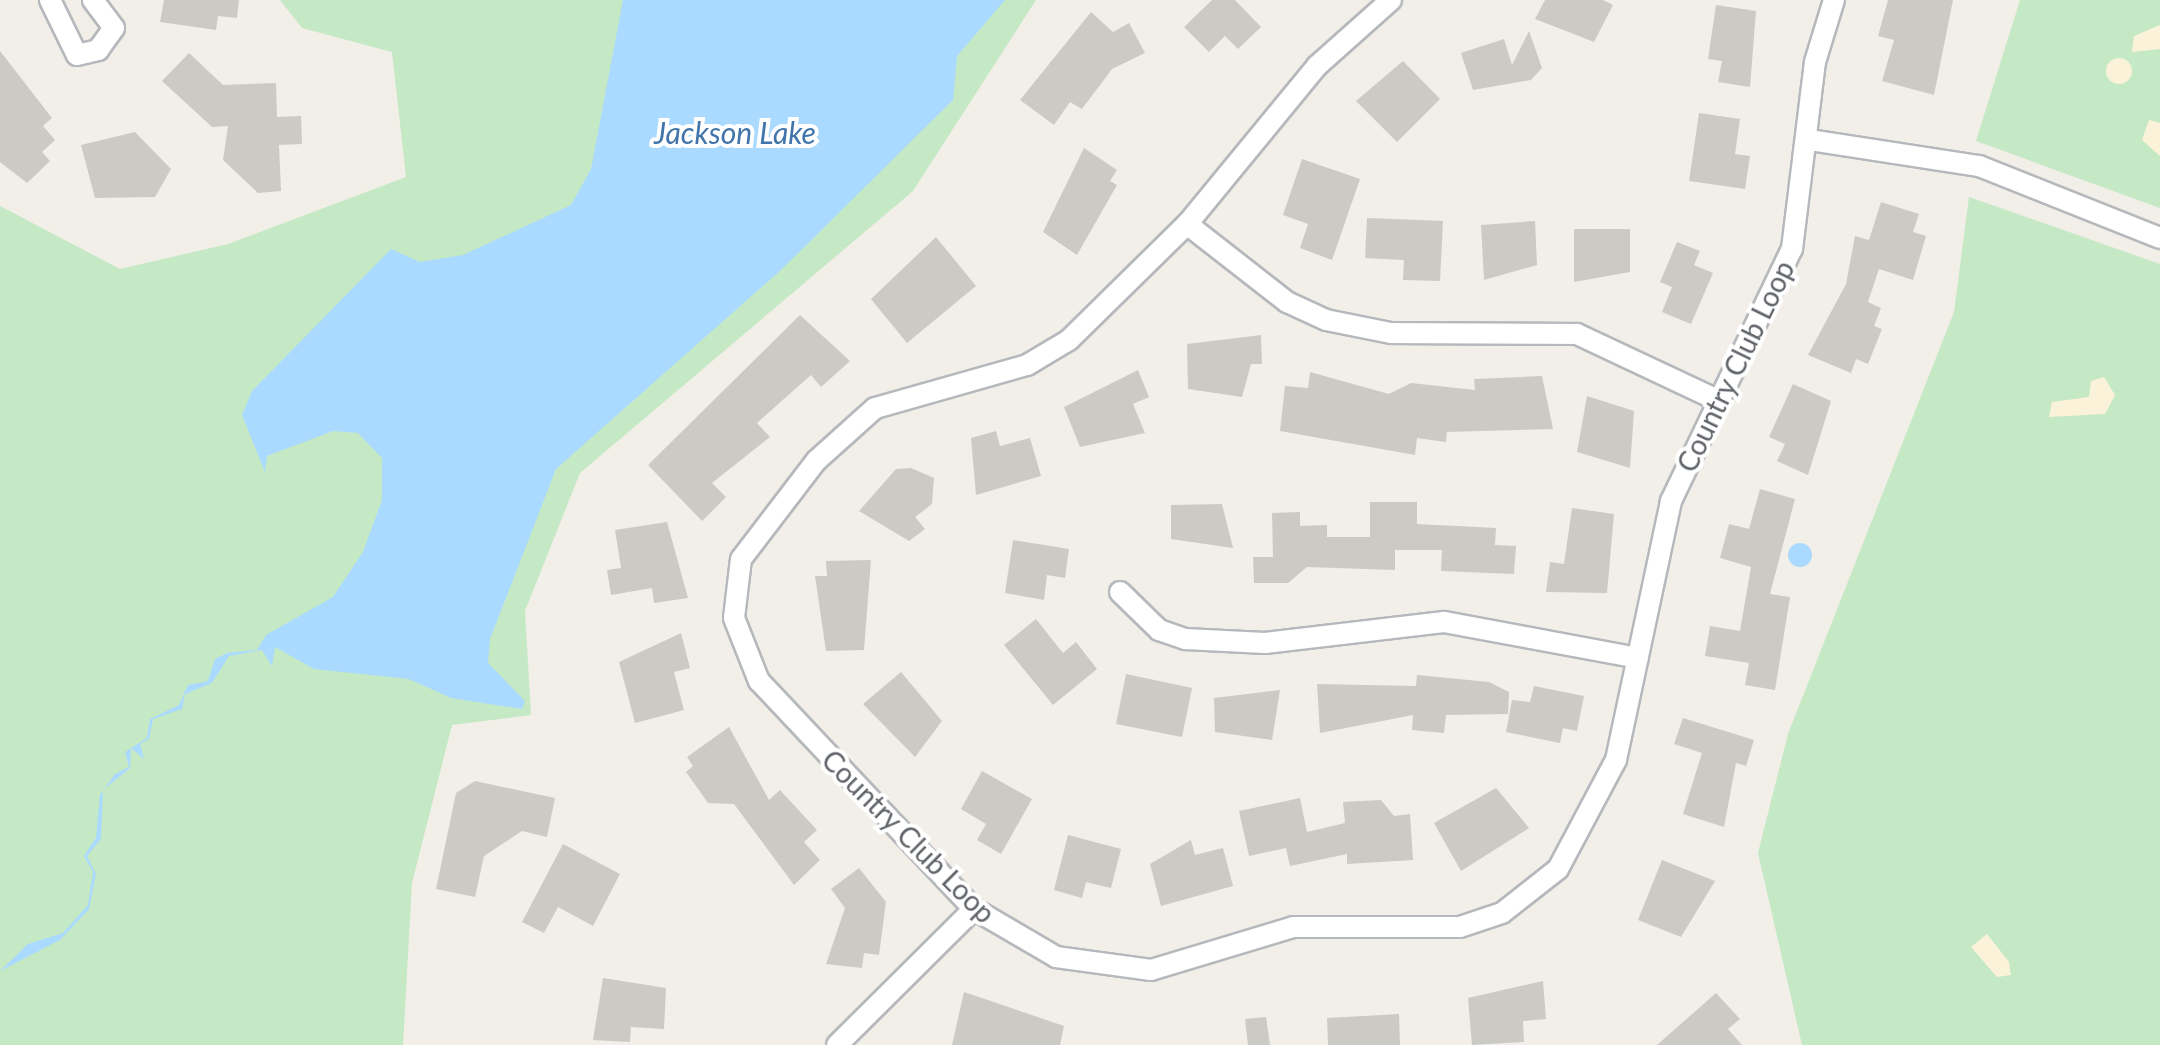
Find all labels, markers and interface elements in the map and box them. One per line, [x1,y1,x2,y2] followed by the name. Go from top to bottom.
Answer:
[654,114,816,150] water label: Jackson Lake
[1669,254,1801,478] street label: Country Club Loop
[815,742,1003,930] street label: Country Club Loop

